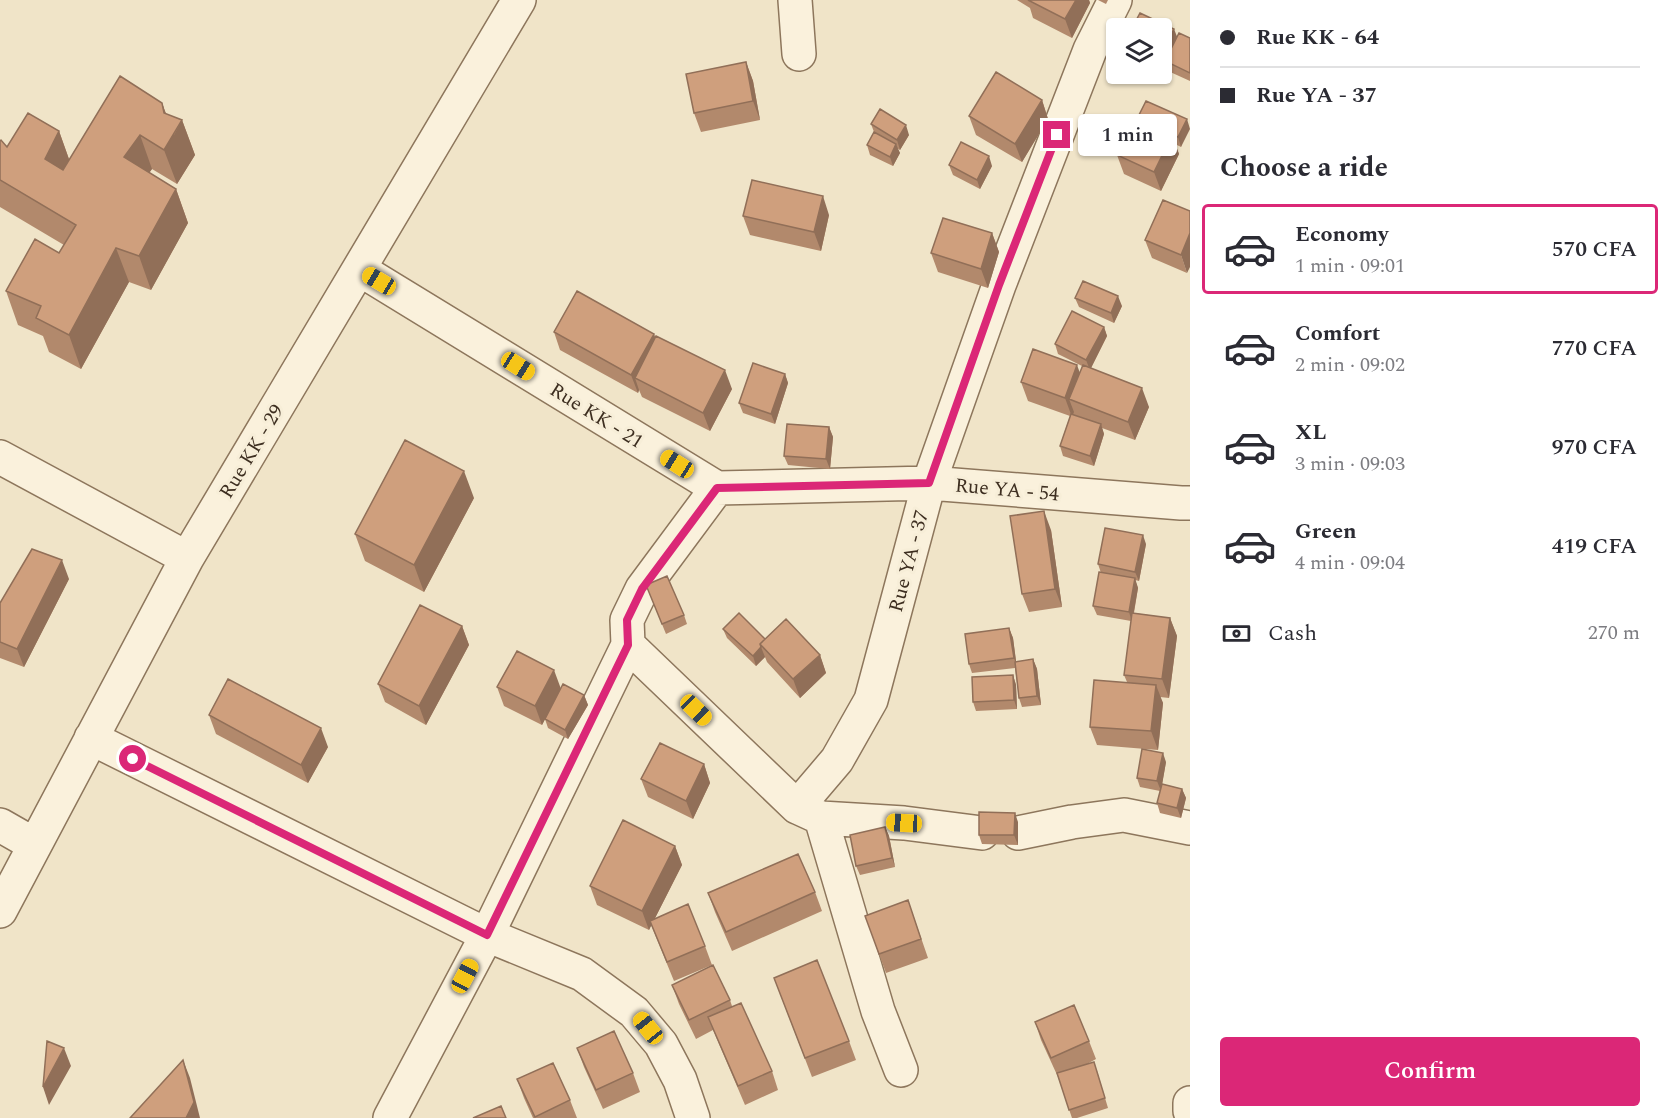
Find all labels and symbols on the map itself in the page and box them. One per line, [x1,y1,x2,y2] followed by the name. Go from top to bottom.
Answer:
[1078,114,1177,156] callout: 1 min
[1043,121,1070,148] route end
[359,264,399,298] car
[498,349,538,383] car
[544,375,649,456] street label: Rue KK - 21
[212,399,292,504] street label: Rue KK - 29
[657,447,697,481] car
[954,471,1060,509] street label: Rue YA - 54
[881,507,937,616] street label: Rue YA - 37
[677,691,715,729] car
[119,745,146,772] route start
[886,813,922,833] car
[449,956,481,996] car
[630,1008,666,1048] car

